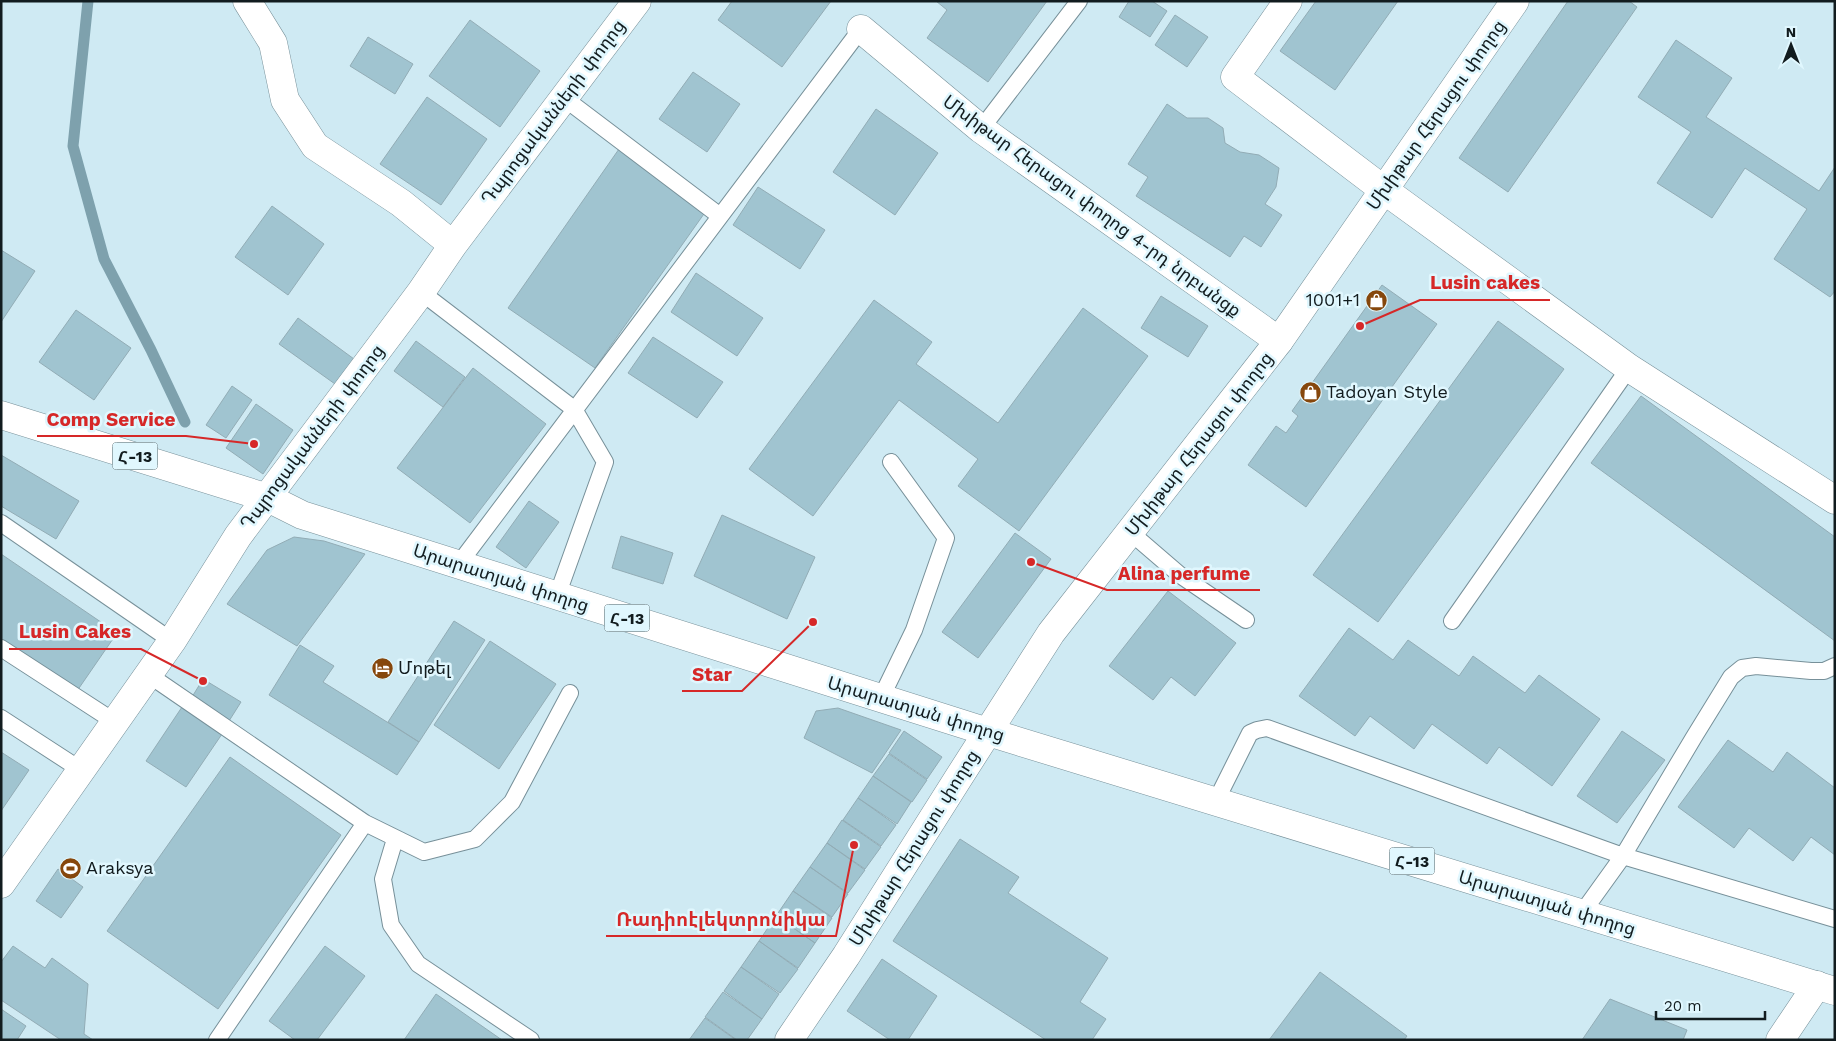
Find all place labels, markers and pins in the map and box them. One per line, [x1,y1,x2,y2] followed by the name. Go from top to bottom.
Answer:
[1420,266,1550,300] callout: Lusin cakes
[1364,288,1388,312] shop icon: 1001+1
[1306,289,1360,310] place label: 1001+1
[1298,380,1322,404] shop icon: Tadoyan Style
[1326,381,1448,402] place label: Tadoyan Style
[37,402,186,436] callout: Comp Service
[1107,556,1260,590] callout: Alina perfume
[9,615,141,649] callout: Lusin Cakes
[370,656,394,680] hotel icon: Մոթել
[398,657,452,678] place label: Մոթել
[682,657,742,691] callout: Star
[58,856,82,880] sports icon: Araksya
[86,857,153,878] place label: Araksya
[606,902,836,936] callout: Ռադիոէլեկտրոնիկա

